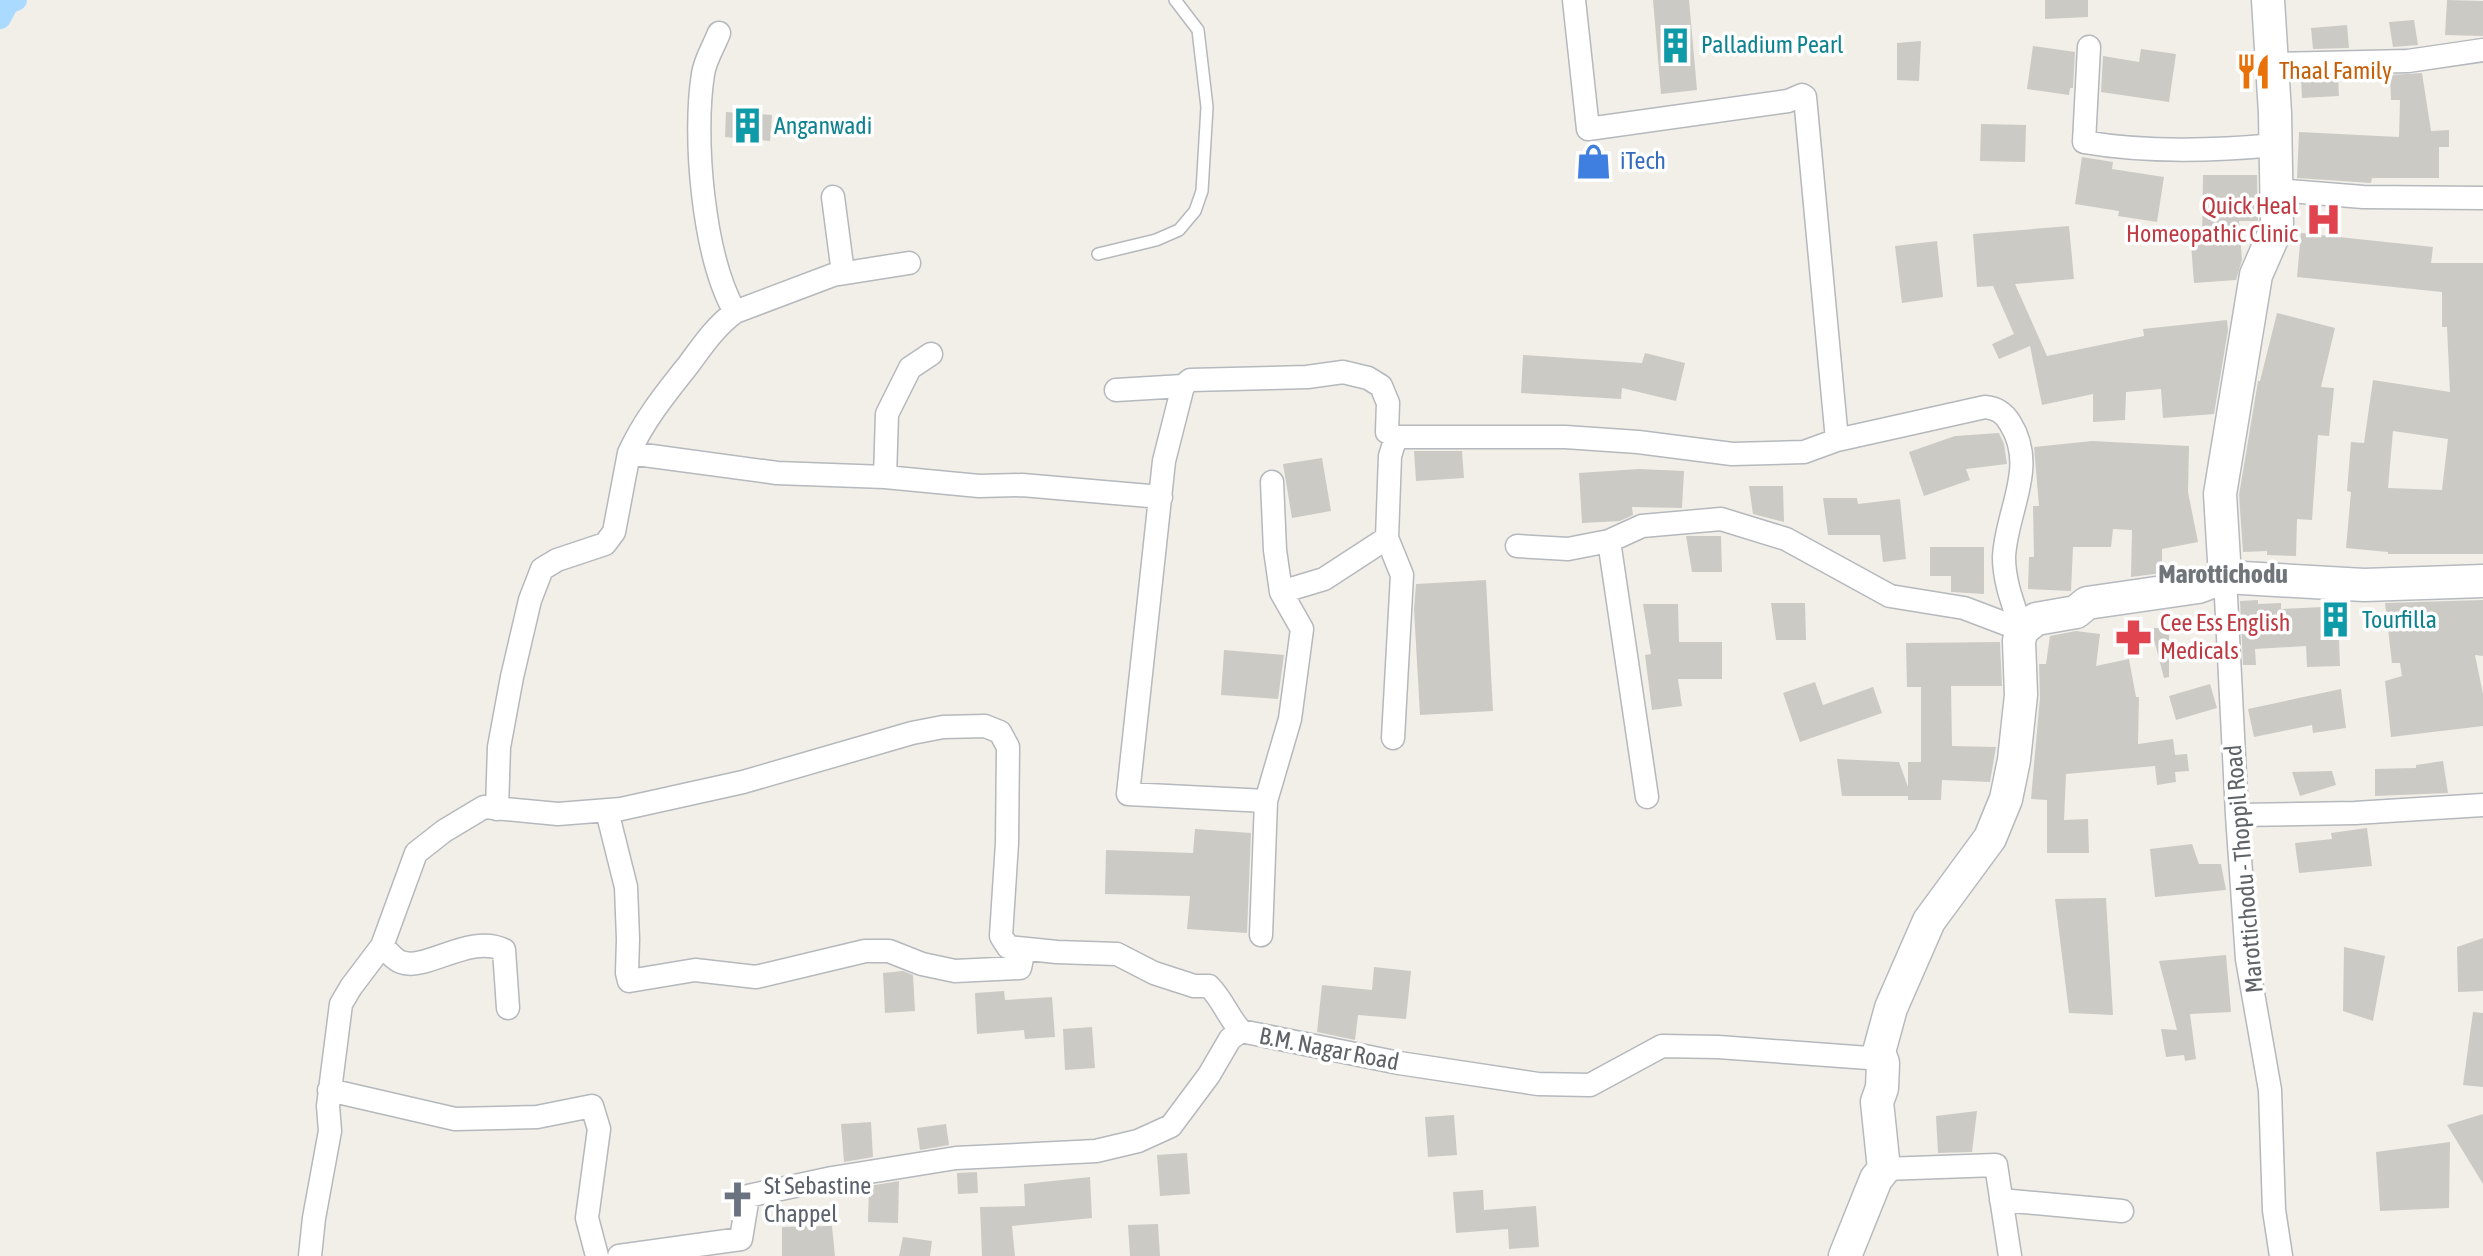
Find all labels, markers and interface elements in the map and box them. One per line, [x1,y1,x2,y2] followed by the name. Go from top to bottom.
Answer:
[1656,26,1694,64] building icon: Palladium Pearl
[1701,31,1844,58] place label: Palladium Pearl
[2234,52,2272,90] restaurant icon: Thaal Family
[2279,57,2392,84] place label: Thaal Family
[729,107,767,145] building icon: Anganwadi
[774,112,872,139] place label: Anganwadi
[1575,142,1613,180] shop icon: iTech
[1620,147,1666,174] place label: iTech
[2126,192,2299,247] place label: Quick Heal Homeopathic Clinic
[2305,201,2343,239] hospital icon: Quick Heal Homeopathic Clinic
[2158,559,2288,589] district label: Marottichodu
[2317,601,2355,639] building icon: Tourfilla
[2362,606,2437,633] place label: Tourfilla
[2160,609,2290,664] place label: Cee Ess English Medicals
[2115,618,2153,656] pharmacy icon: Cee Ess English Medicals
[2219,744,2268,994] street label: Marottichodu - Thoppil Road
[1257,1022,1401,1075] street label: B.M. Nagar Road
[764,1172,871,1227] place label: St Sebastine Chappel
[719,1181,757,1219] church icon: St Sebastine Chappel

